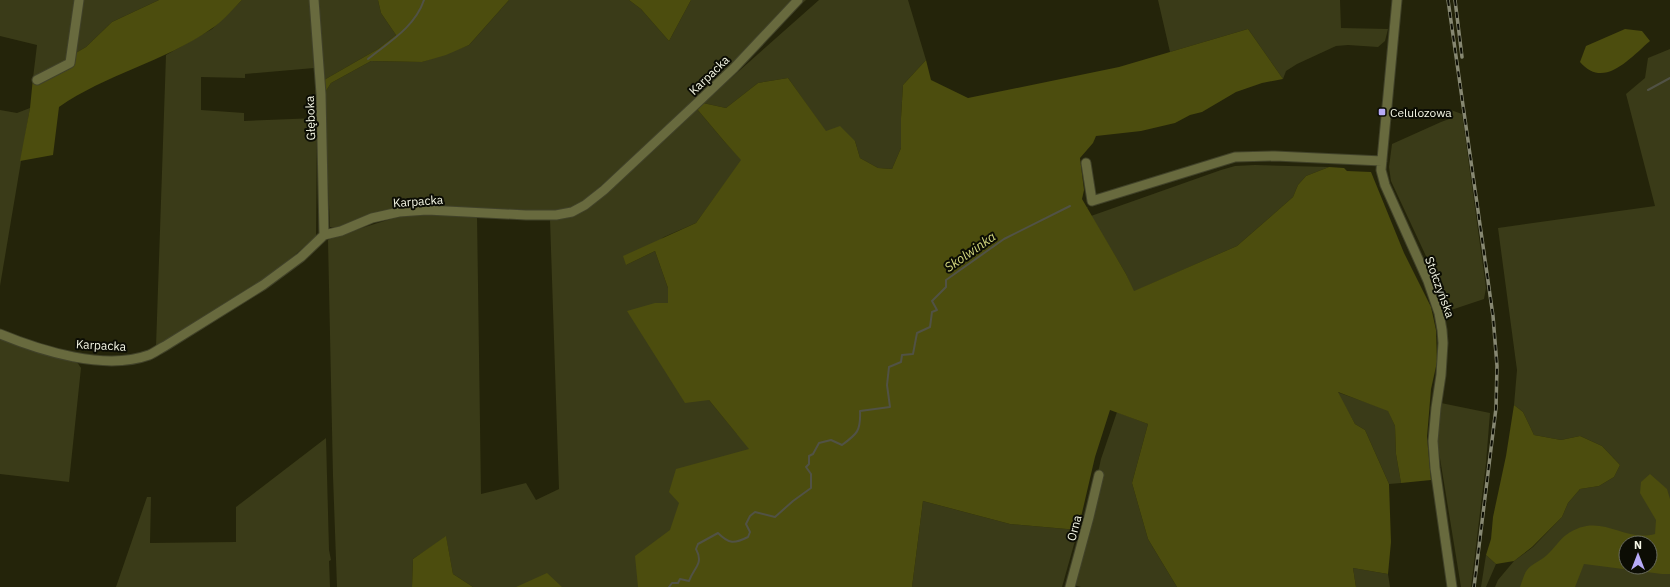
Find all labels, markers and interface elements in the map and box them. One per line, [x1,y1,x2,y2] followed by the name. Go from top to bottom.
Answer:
[686,52,733,98] street label: Karpacka
[302,95,318,141] street label: Głęboka
[1390,105,1452,120] place label: Celulozowa
[1377,107,1387,117] marker: Celulozowa
[392,192,444,210] street label: Karpacka
[941,228,999,276] water label: Skolwinka
[1422,254,1458,320] street label: Stołczyńska
[75,336,127,354] street label: Karpacka
[1063,513,1085,543] street label: Orna
[1618,535,1658,575] north arrow
[1634,538,1642,552] text: N

